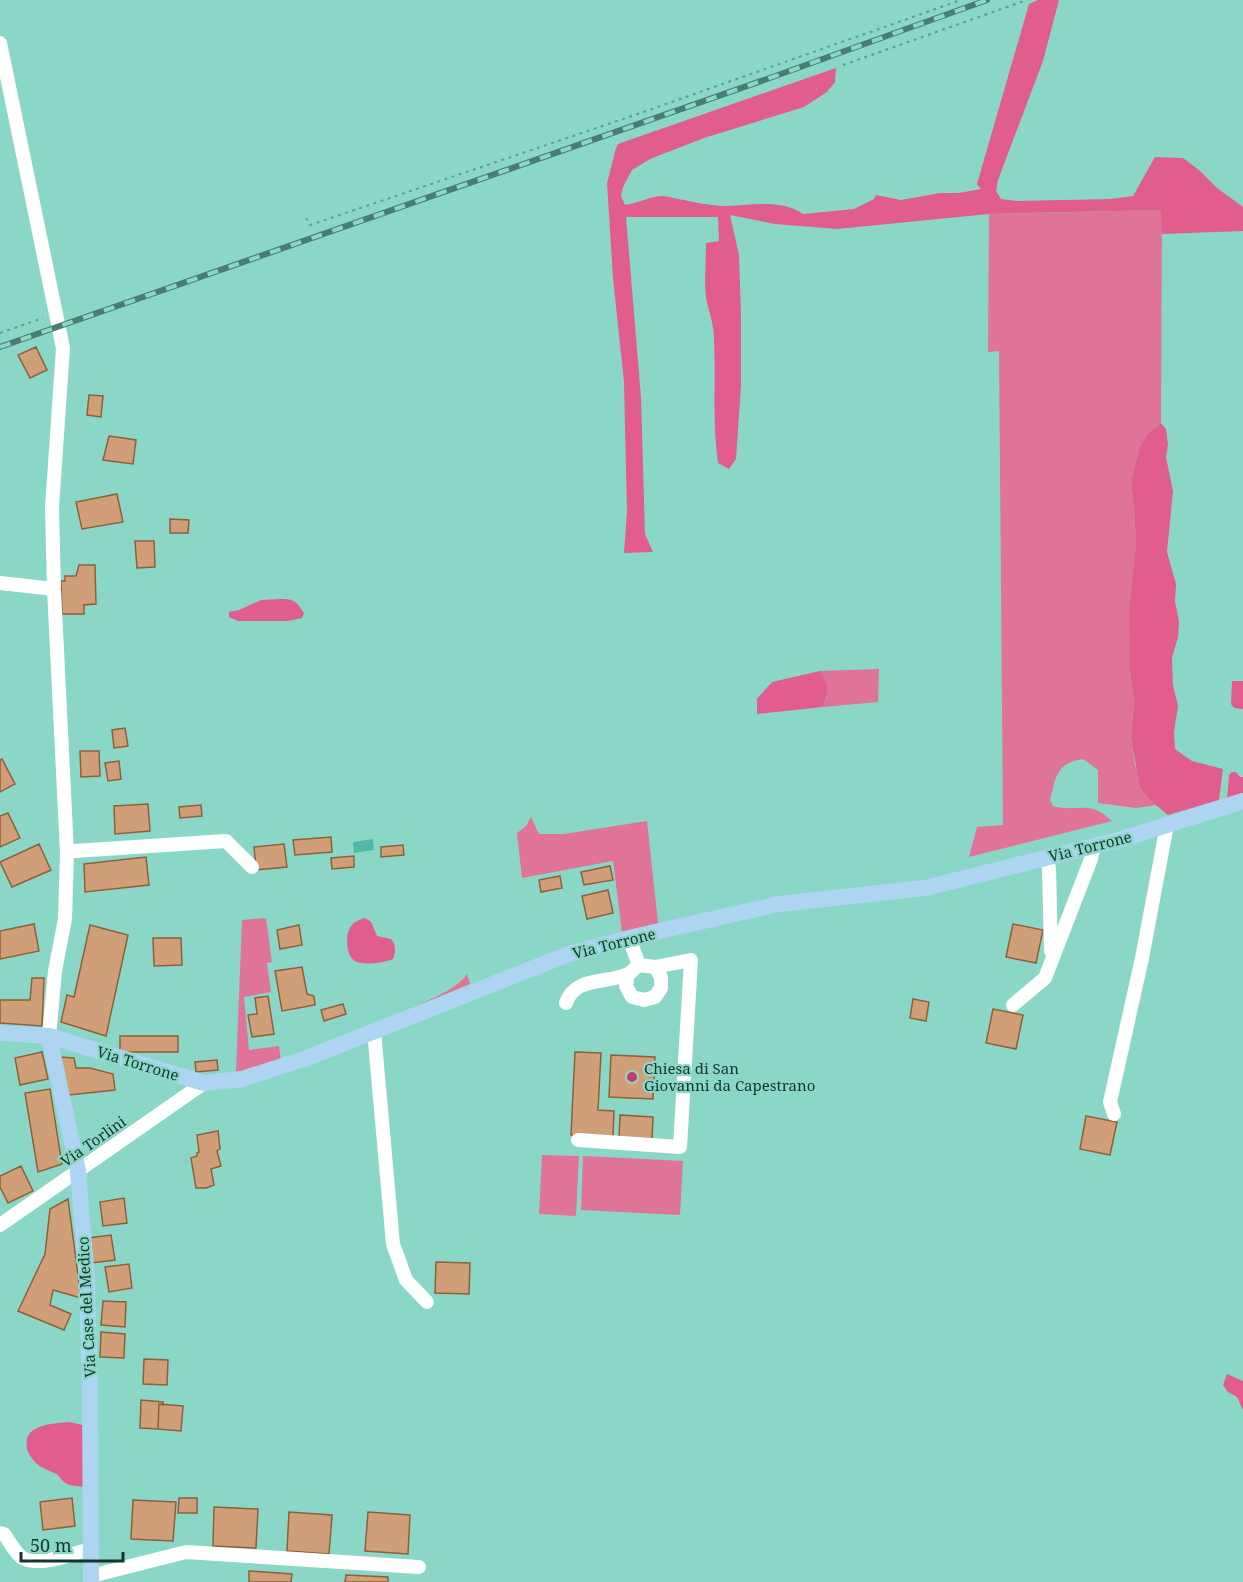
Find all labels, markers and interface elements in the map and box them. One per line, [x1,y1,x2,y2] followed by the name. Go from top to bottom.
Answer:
[1046,826,1134,866] street label: Via Torrone
[570,923,658,963] street label: Via Torrone
[95,1041,181,1085] street label: Via Torrone
[644,1058,815,1095] place label: Chiesa di San Giovanni da Capestrano
[625,1070,639,1084] marker: Chiesa di San Giovanni da Capestrano
[56,1111,130,1171] street label: Via Torlini
[72,1236,100,1378] street label: Via Case del Medico
[21,1525,123,1563] scale bar
[30,1533,72,1557] text: 50 m

